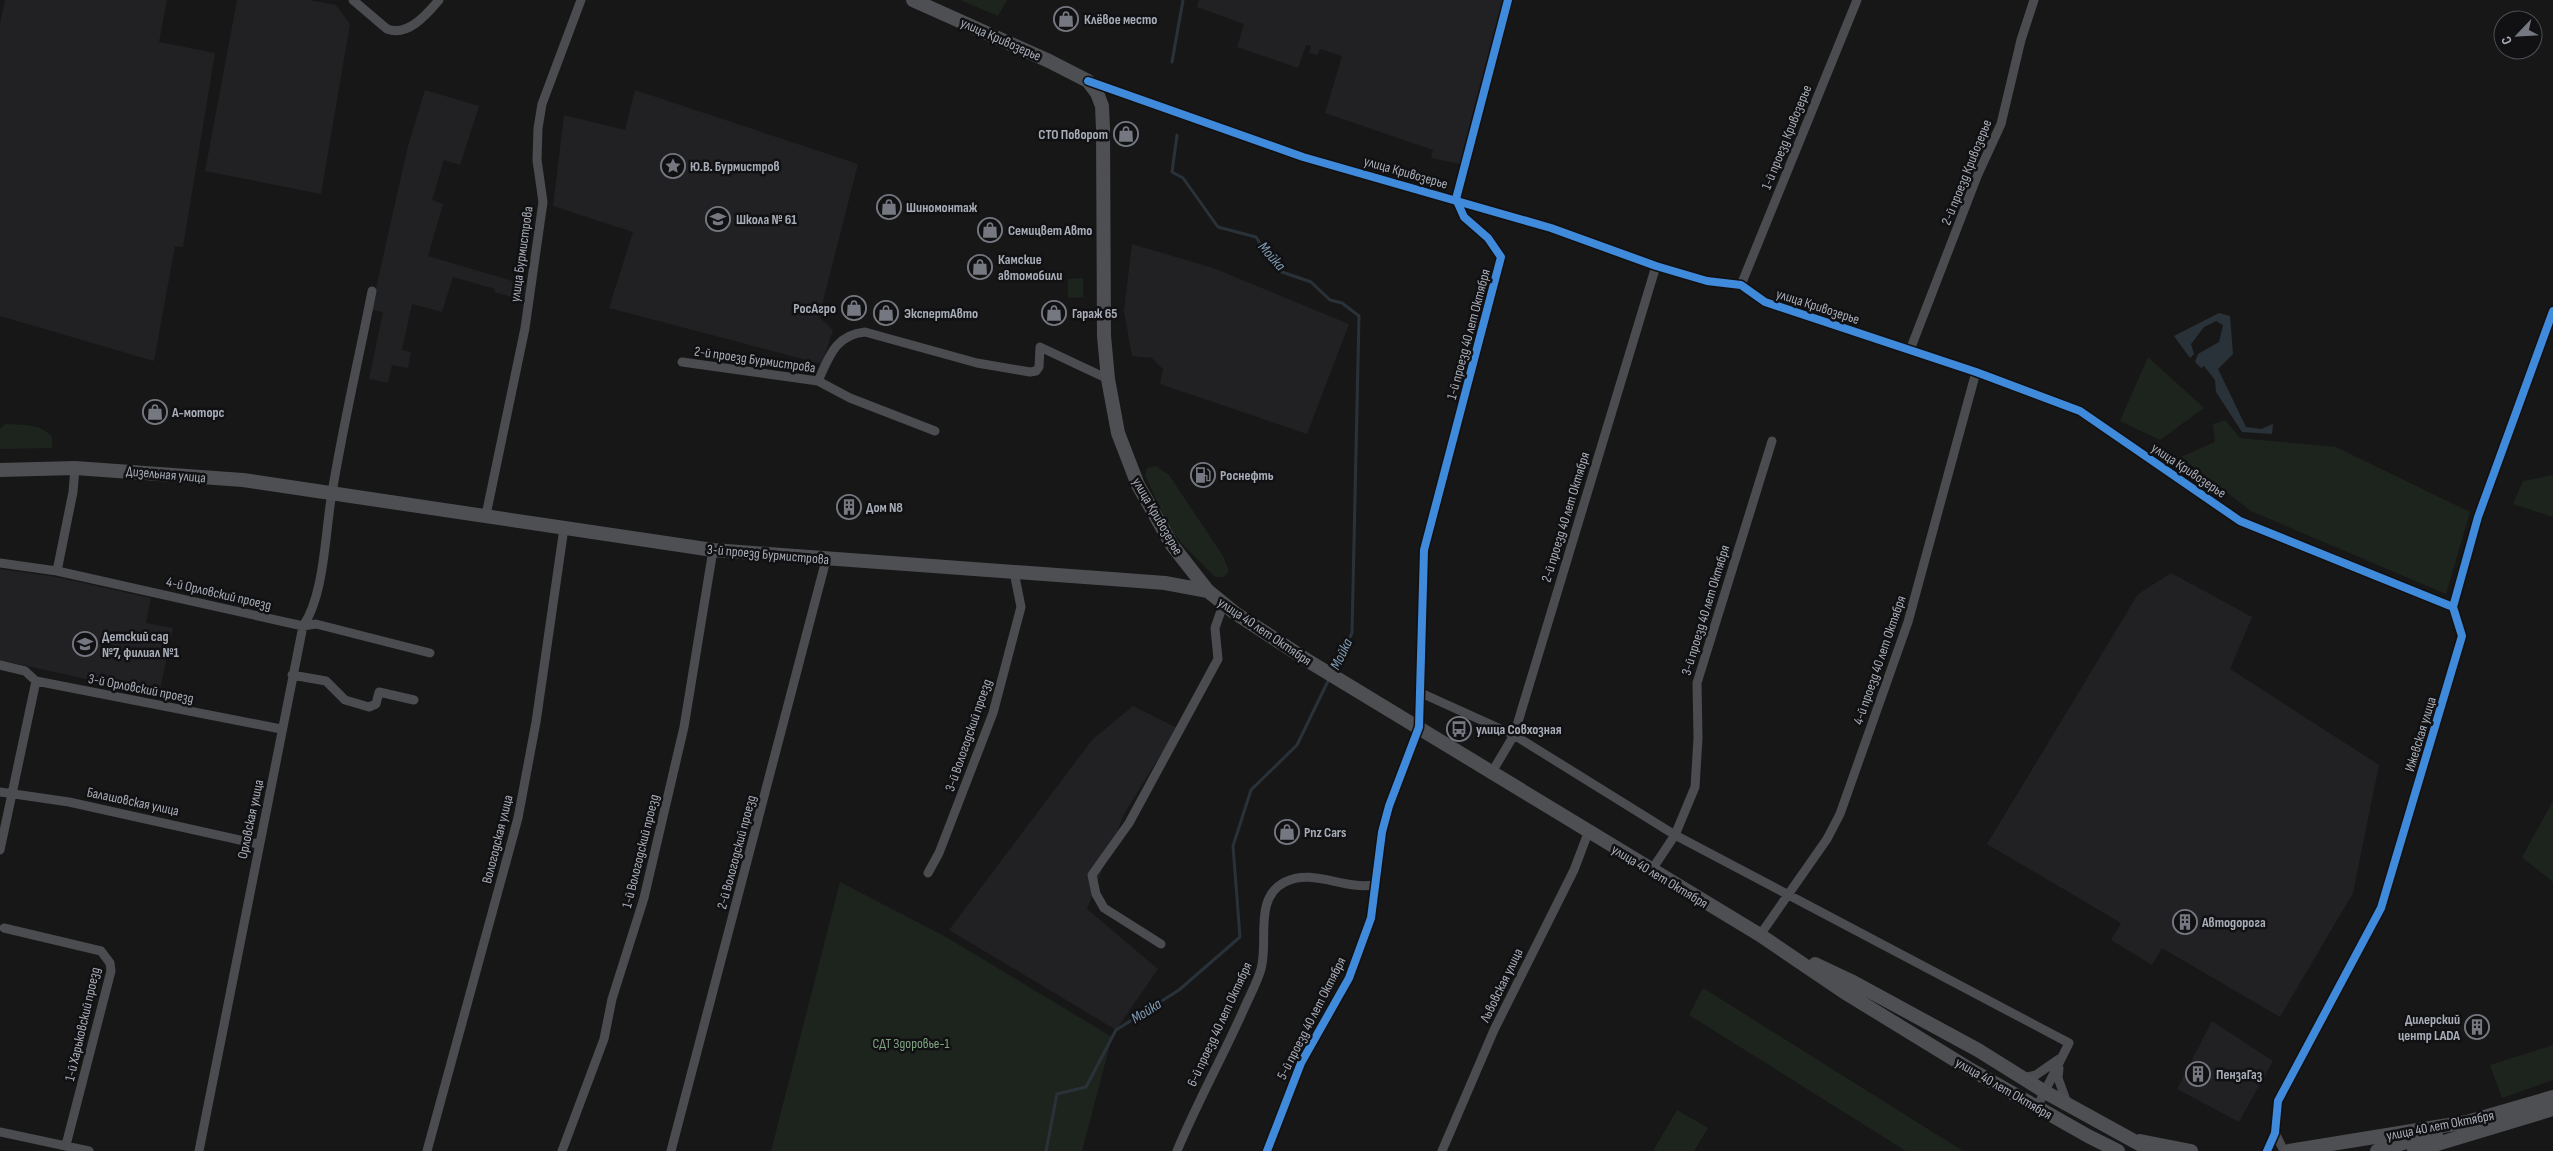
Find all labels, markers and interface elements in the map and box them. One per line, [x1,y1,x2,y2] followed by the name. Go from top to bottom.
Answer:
[1053,6,1079,32] shop icon: Клёвое место
[2493,10,2543,60] north arrow
[1084,11,1157,28] place label: Клёвое место
[958,14,1044,65] street label: улица Кривозерье
[2497,33,2516,47] text: С
[1758,82,1815,192] street label: 1-й проезд Кривозерье
[1938,117,1995,227] street label: 2-й проезд Кривозерье
[1113,121,1139,147] shop icon: СТО Поворот
[1038,126,1108,143] place label: СТО Поворот
[1362,152,1450,193] street label: улица Кривозерье
[660,153,686,179] place icon: Ю.В. Бурмистров
[690,158,780,175] place label: Ю.В. Бурмистров
[876,194,902,220] shop icon: Шиномонтаж
[906,199,978,216] place label: Шиномонтаж
[506,205,537,303] street label: улица Бурмистрова
[705,206,731,232] school or university icon: Школа № 61
[736,211,797,228] place label: Школа № 61
[977,217,1003,243] shop icon: Семицвет Авто
[1008,222,1092,239] place label: Семицвет Авто
[1254,238,1289,275] water label: Мойка
[998,251,1062,284] place label: Камские автомобили
[967,254,993,280] shop icon: Камские автомобили
[1443,267,1494,401] street label: 1-й проезд 40 лет Октября
[1774,285,1862,328] street label: улица Кривозерье
[841,295,867,321] shop icon: РосАгро
[793,300,836,317] place label: РосАгро
[873,300,899,326] shop icon: ЭкспертАвто
[1041,300,1067,326] shop icon: Гараж 65
[904,305,978,322] place label: ЭкспертАвто
[1072,305,1117,322] place label: Гараж 65
[693,343,817,376] street label: 2-й проезд Бурмистрова
[142,399,168,425] shop icon: А-моторс
[171,404,225,421] place label: А-моторс
[2148,439,2229,502] street label: улица Кривозерье
[1538,450,1593,584] street label: 2-й проезд 40 лет Октября
[1190,462,1216,488] fuel station icon: Роснефть
[125,463,206,486] street label: Дизельная улица
[1220,467,1274,484] place label: Роснефть
[1129,475,1187,558] street label: улица Кривозерье
[836,494,862,520] building icon: Дом N8
[866,499,903,516] place label: Дом N8
[706,541,830,568] street label: 3-й проезд Бурмистрова
[1678,543,1733,677] street label: 3-й проезд 40 лет Октября
[165,573,273,614] street label: 4-й Орловский проезд
[1849,593,1910,727] street label: 4-й проезд 40 лет Октября
[1215,594,1315,669] street label: улица 40 лет Октября
[102,628,180,661] place label: Детский сад №7, филиал №1
[72,631,98,657] school or university icon: Детский сад №7, филиал №1
[1326,635,1357,673] water label: Мойка
[87,670,195,707] street label: 3-й Орловский проезд
[941,677,996,794] street label: 3-й Вологодский проезд
[2401,695,2440,774] street label: Ижевская улица
[1446,716,1472,742] bus stop icon: улица Совхозная
[1476,721,1562,738] place label: улица Совхозная
[234,778,267,860] street label: Орловская улица
[85,783,180,820] street label: Балашовская улица
[618,792,663,910] street label: 1-й Вологодский проезд
[478,793,517,885] street label: Вологодская улица
[713,793,760,911] street label: 2-й Вологодский проезд
[1274,819,1300,845] shop icon: Pnz Cars
[1304,824,1346,841] place label: Pnz Cars
[1608,841,1711,912] street label: улица 40 лет Октября
[2172,909,2198,935] building icon: Автодорога
[2201,914,2266,931] place label: Автодорога
[1476,945,1527,1026] street label: Львовская улица
[1273,954,1350,1082] street label: 5-й проезд 40 лет Октября
[1183,959,1256,1089] street label: 6-й проезд 40 лет Октября
[61,966,104,1083] street label: 1-й Харьковский проезд
[1127,995,1165,1028] water label: Мойка
[2398,1011,2460,1044] place label: Дилерский центр LADA
[2464,1014,2490,1040] building icon: Дилерский центр LADA
[872,1035,950,1052] park label: СДТ Здоровье-1
[1952,1054,2055,1123] street label: улица 40 лет Октября
[2185,1061,2211,1087] building icon: ПензаГаз
[2216,1066,2262,1083] place label: ПензаГаз
[2385,1107,2495,1144] street label: улица 40 лет Октября

